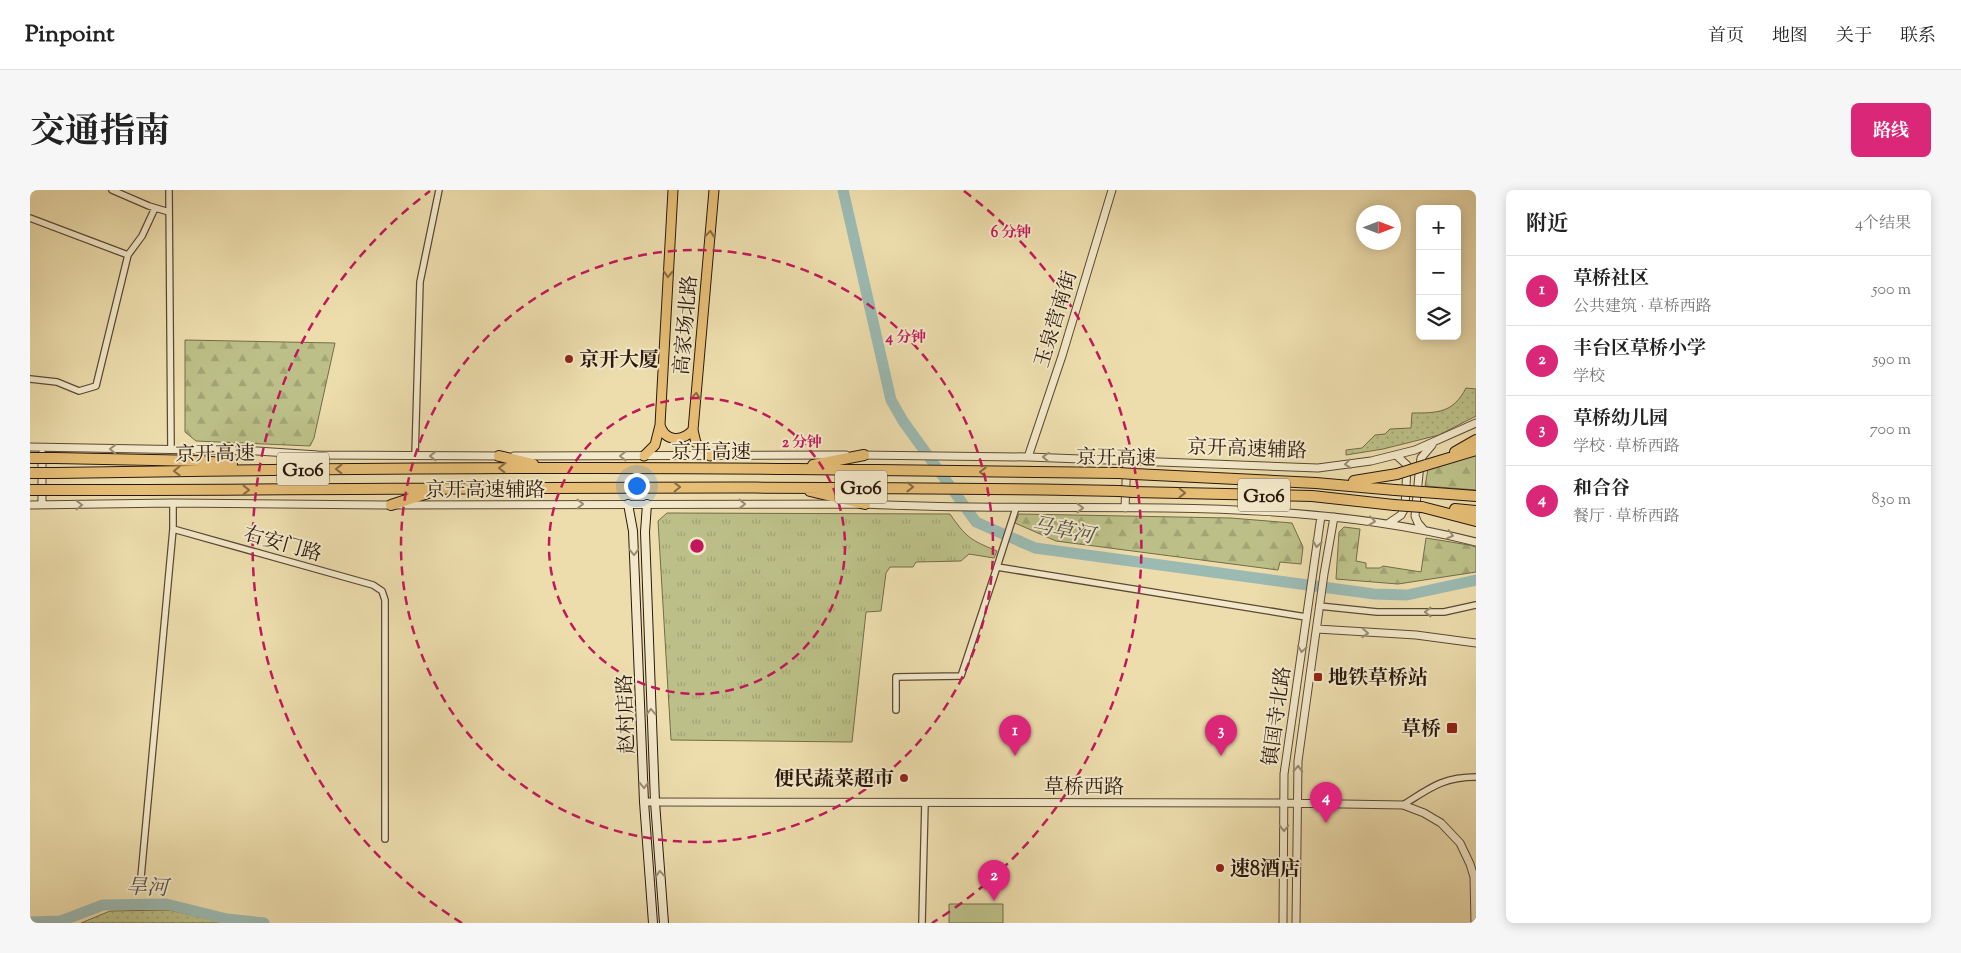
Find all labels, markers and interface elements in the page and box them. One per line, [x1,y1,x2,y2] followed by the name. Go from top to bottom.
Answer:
[25,18,114,52] text: Pinpoint
[1708,24,1744,50] text: 首页
[1772,24,1808,50] text: 地图
[1836,24,1872,50] text: 关于
[1900,24,1936,50] text: 联系
[1851,103,1931,157] button: 路线
[30,108,170,159] text: 交通指南
[1356,205,1401,250] north arrow
[1416,205,1461,340] map controls
[1416,205,1461,250] button: +
[1526,210,1568,240] text: 附近
[1855,213,1911,236] text: 4个结果
[991,223,1031,244] text: 6 分钟
[705,230,716,238] one-way arrow
[1416,250,1461,295] button: −
[1573,266,1649,293] text: 草桥社区
[1029,268,1086,372] street label: 玉泉营南街
[663,270,674,278] one-way arrow
[669,274,706,376] street label: 高家场北路
[1539,279,1545,302] text: 1
[1872,279,1911,302] text: 500 m
[1416,295,1461,340] button: layers
[1573,296,1712,319] text: 公共建筑 · 草桥西路
[885,328,926,349] text: 4 分钟
[1573,336,1706,363] text: 丰台区草桥小学
[579,347,659,376] place label: 京开大厦
[1538,349,1546,372] text: 2
[1873,349,1911,372] text: 590 m
[563,353,575,365] marker: 京开大厦
[1573,366,1605,389] text: 学校
[691,392,702,400] one-way arrow
[1573,406,1668,433] text: 草桥幼儿园
[1539,419,1545,442] text: 3
[1870,419,1911,442] text: 700 m
[782,433,822,454] text: 2 分钟
[1186,434,1307,467] street label: 京开高速辅路
[1573,436,1680,459] text: 学校 · 草桥西路
[671,439,751,468] street label: 京开高速
[175,440,255,471] street label: 京开高速
[109,444,116,454] one-way arrow
[1076,444,1156,475] street label: 京开高速
[429,451,436,461] one-way arrow
[619,451,626,461] one-way arrow
[277,452,329,486] road number: G106
[1042,452,1050,462] one-way arrow
[1344,458,1352,469] one-way arrow
[498,463,506,473] one-way arrow
[335,464,343,474] one-way arrow
[173,466,180,476] one-way arrow
[979,467,986,477] one-way arrow
[835,470,887,504] road number: G106
[624,473,650,499] your location
[1573,476,1630,503] text: 和合谷
[425,477,545,506] street label: 京开高速辅路
[1238,478,1290,512] road number: G106
[673,482,681,493] one-way arrow
[907,482,915,492] one-way arrow
[242,485,250,495] one-way arrow
[1178,488,1186,498] one-way arrow
[1538,489,1546,512] text: 4
[1872,489,1911,512] text: 830 m
[75,499,83,510] one-way arrow
[576,499,584,510] one-way arrow
[739,499,747,509] one-way arrow
[1076,503,1084,513] one-way arrow
[1573,506,1680,529] text: 餐厅 · 草桥西路
[1029,511,1100,553] water label: 马草河
[1369,515,1377,526] one-way arrow
[240,520,325,570] street label: 右安门路
[1445,529,1454,540] one-way arrow
[688,537,706,555] centre of rings
[1312,539,1322,548] one-way arrow
[629,549,640,557] one-way arrow
[1424,607,1432,617] one-way arrow
[1361,627,1369,638] one-way arrow
[1297,645,1307,653] one-way arrow
[1257,665,1300,768] street label: 镇国寺北路
[1328,665,1428,694] place label: 地铁草桥站
[1312,671,1324,683] marker: 地铁草桥站
[612,673,643,754] street label: 赵村店路
[646,708,657,716] one-way arrow
[999,715,1031,756] pin: 1
[1205,715,1237,756] pin: 3
[1401,716,1441,745] place label: 草桥
[1445,721,1459,735] marker: 草桥
[1292,765,1303,773] one-way arrow
[774,766,894,795] place label: 便民蔬菜超市
[898,772,910,784] marker: 便民蔬菜超市
[1044,774,1124,803] street label: 草桥西路
[638,781,649,789] one-way arrow
[1310,782,1342,823] pin: 4
[1279,824,1289,832] one-way arrow
[1230,856,1300,885] place label: 速8酒店
[978,860,1010,901] pin: 2
[1214,862,1226,874] marker: 速8酒店
[655,870,666,878] one-way arrow
[125,873,172,905] water label: 旱河

